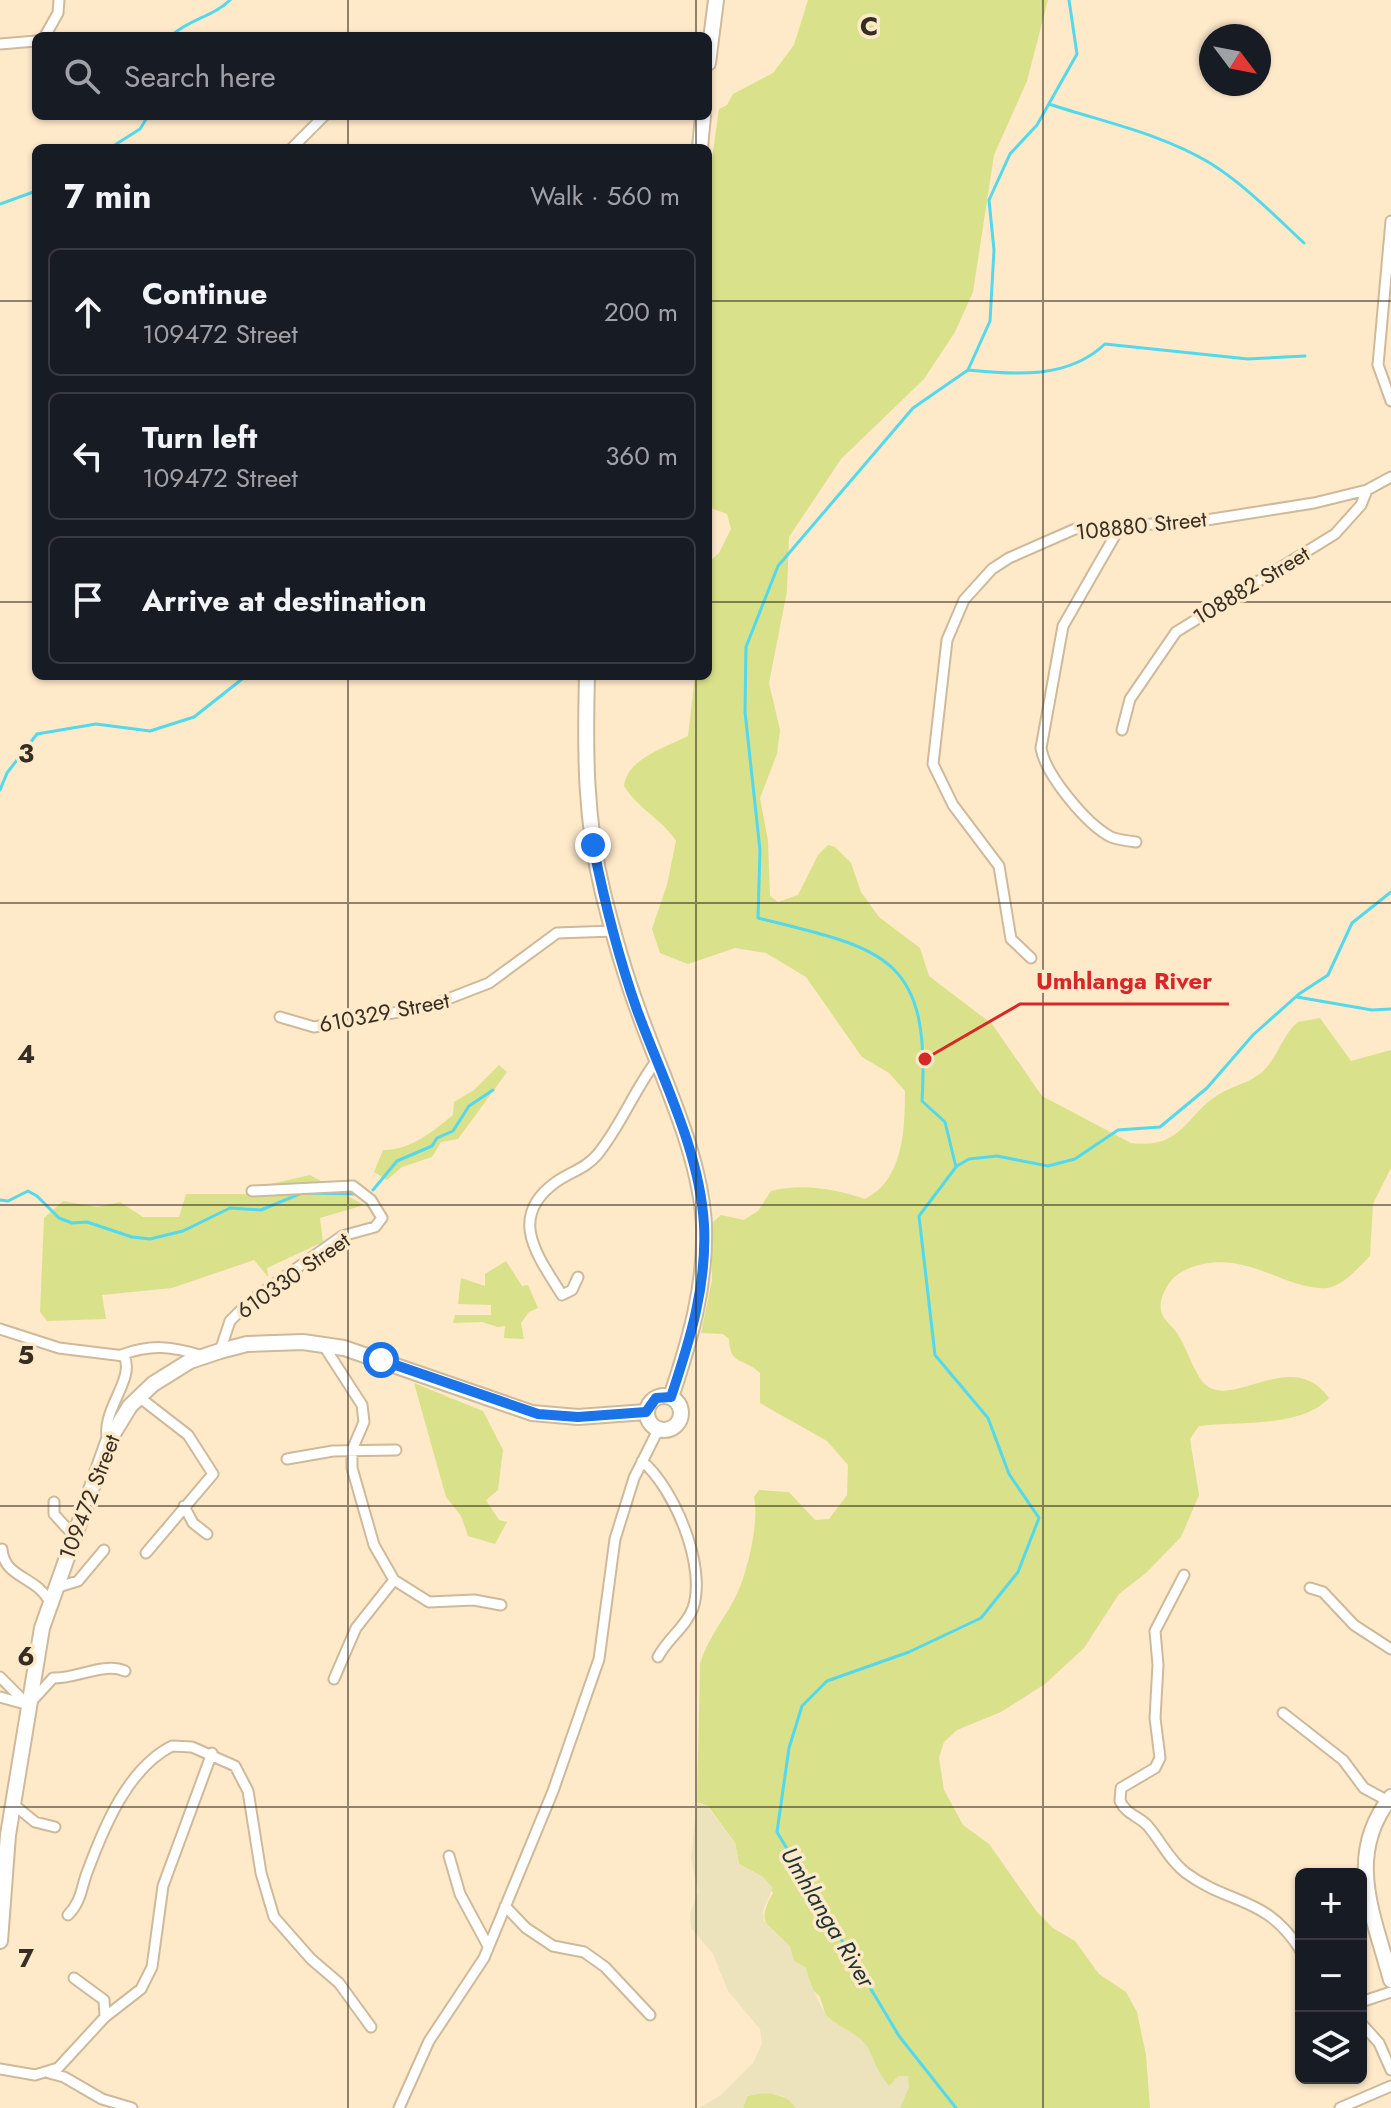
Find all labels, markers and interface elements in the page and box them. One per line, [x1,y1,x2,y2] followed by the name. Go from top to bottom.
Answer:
[860,7,878,45] text: C
[1199,24,1271,96] north arrow
[32,32,712,120] search box
[60,54,104,98] icon: search
[124,55,276,98] text: Search here
[64,172,152,221] text: 7 min
[530,177,680,215] text: Walk · 560 m
[142,272,268,315] text: Continue
[66,290,110,334] icon: ahead
[604,293,678,331] text: 200 m
[142,315,298,353] text: 109472 Street
[142,416,257,459] text: Turn left
[66,434,110,478] icon: left
[605,437,678,475] text: 360 m
[142,459,298,497] text: 109472 Street
[1074,502,1209,548] street label: 108880 Street
[1187,537,1316,632] street label: 108882 Street
[66,578,110,622] icon: arrive
[142,579,427,622] text: Arrive at destination
[18,734,34,772] text: 3
[575,827,611,863] route end
[1020,956,1229,1004] callout: Umhlanga River
[1036,963,1212,998] text: Umhlanga River
[316,984,453,1040] street label: 610329 Street
[17,1035,35,1073] text: 4
[230,1224,357,1326] street label: 610330 Street
[18,1336,34,1374] text: 5
[363,1342,399,1378] route start
[50,1429,128,1564] street label: 109472 Street
[17,1637,35,1675] text: 6
[772,1840,885,1996] water label: Umhlanga River
[1295,1868,1367,2084] map controls
[1295,1868,1367,1940] button: +
[18,1939,34,1977] text: 7
[1295,1940,1367,2012] button: −
[1295,2012,1367,2084] button: layers

